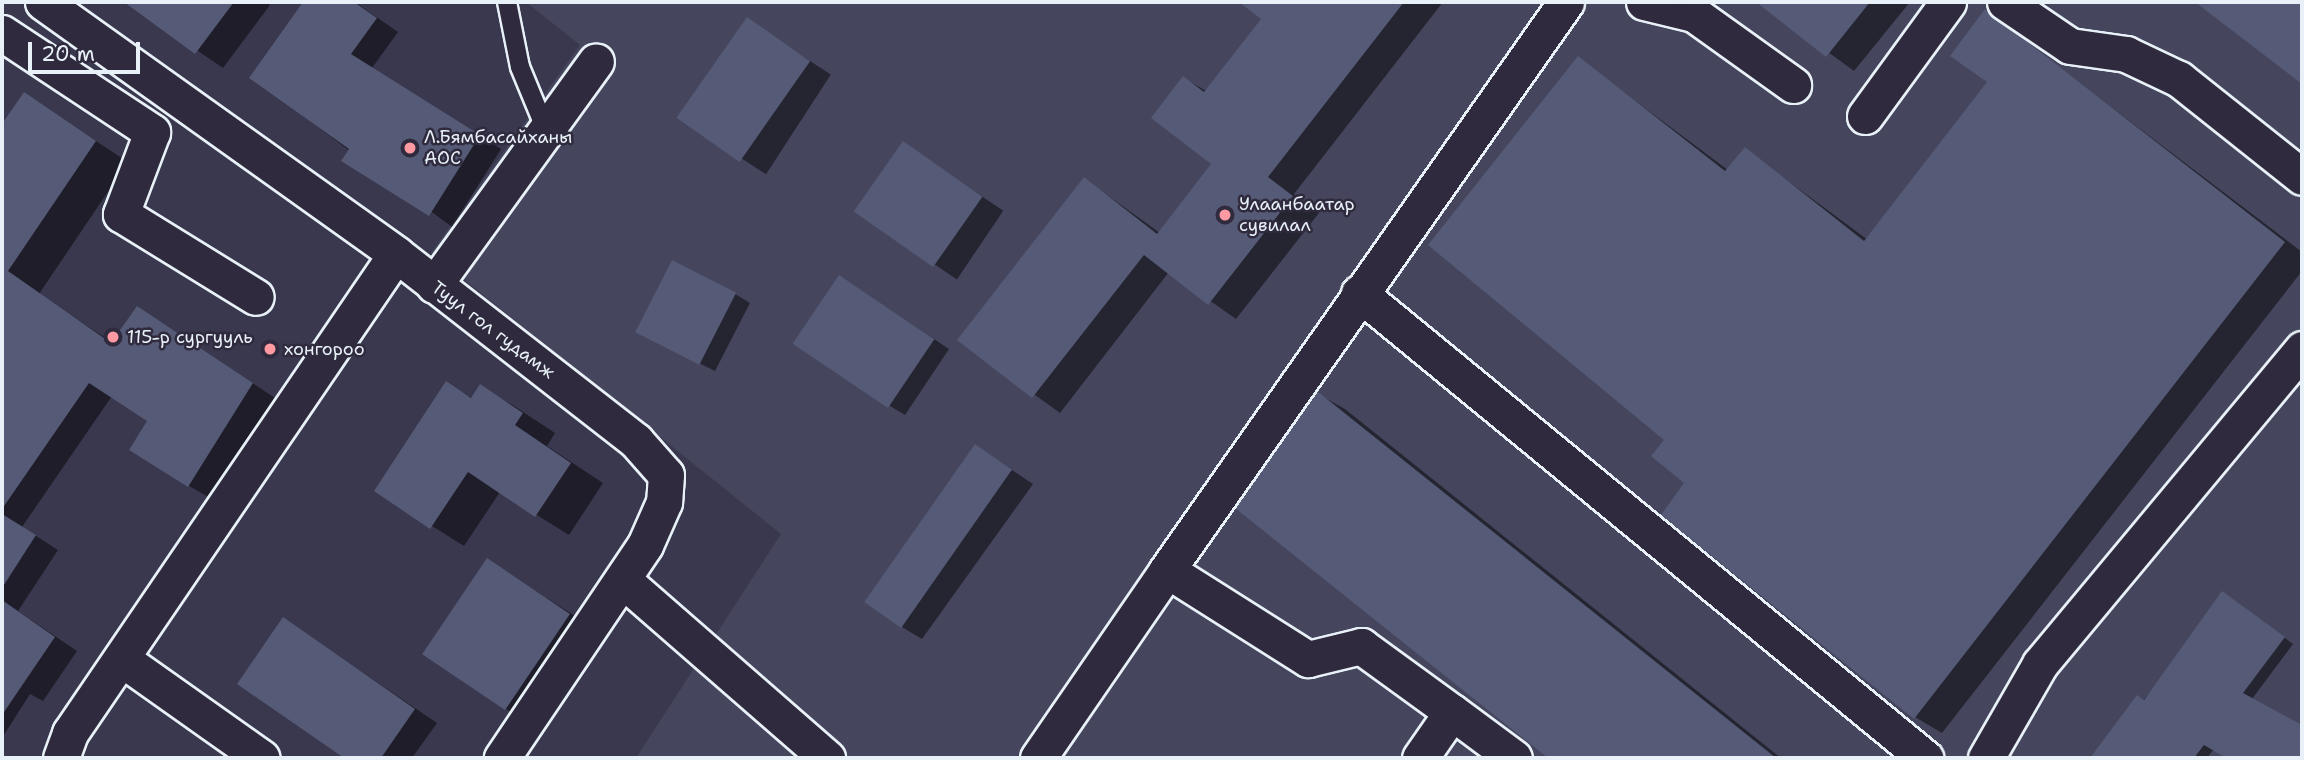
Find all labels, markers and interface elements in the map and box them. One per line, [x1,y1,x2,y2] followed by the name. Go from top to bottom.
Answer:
[32,28,144,72] scale bar
[41,40,95,68] text: 20 m
[424,127,572,170] place label: Л.Бямбасайханы АОС
[402,140,418,156] marker: Л.Бямбасайханы АОС
[1239,194,1355,236] place label: Улаанбаатар сувилал
[1217,207,1233,223] marker: Улаанбаатар сувилал
[427,277,559,383] street label: Туул гол гудамж
[127,326,253,348] place label: 115-р сургууль
[105,329,121,345] marker: 115-р сургууль
[284,338,365,360] place label: хонгороо
[262,341,278,357] marker: хонгороо

